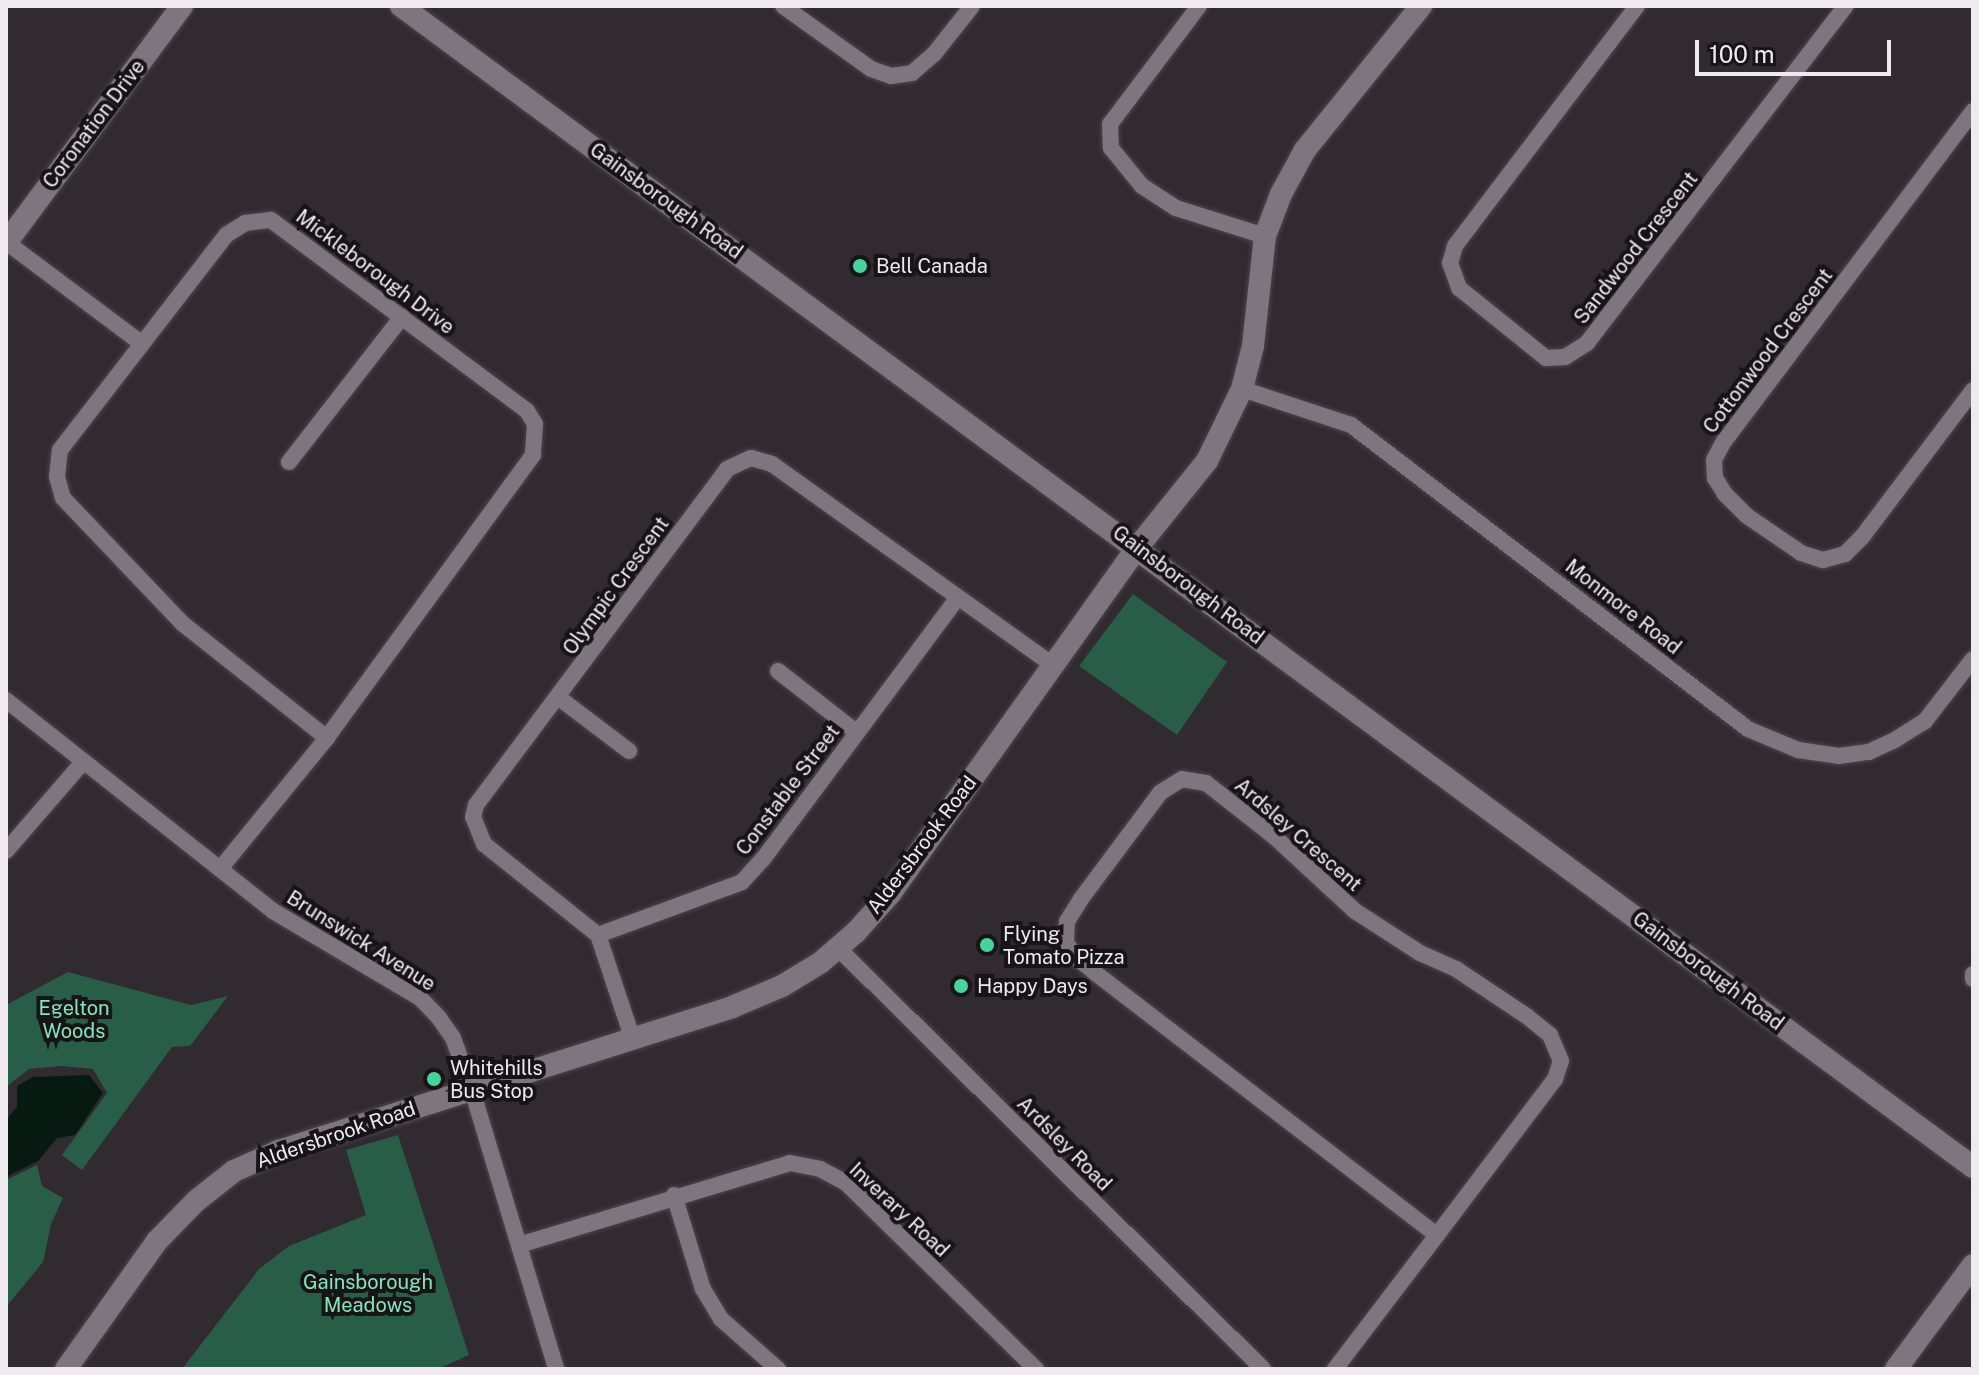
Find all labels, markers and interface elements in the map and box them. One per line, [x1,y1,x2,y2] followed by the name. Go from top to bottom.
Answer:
[1699,24,1895,74] scale bar
[1709,40,1775,68] text: 100 m
[38,55,150,193] street label: Coronation Drive
[585,138,747,264] street label: Gainsborough Road
[1569,167,1703,329] street label: Sandwood Crescent
[291,205,459,339] street label: Mickleborough Drive
[876,254,988,278] place label: Bell Canada
[851,257,869,275] marker: Bell Canada
[1698,264,1838,438] street label: Cottonwood Crescent
[558,512,674,660] street label: Olympic Crescent
[1108,521,1268,649] street label: Gainsborough Road
[1560,554,1686,660] street label: Monmore Road
[731,720,845,860] street label: Constable Street
[862,771,982,919] street label: Aldersbrook Road
[1230,773,1366,897] street label: Ardsley Crescent
[282,886,440,996] street label: Brunswick Avenue
[1628,907,1788,1035] street label: Gainsborough Road
[1003,922,1125,969] place label: Flying Tomato Pizza
[978,936,996,954] marker: Flying Tomato Pizza
[977,974,1088,998] place label: Happy Days
[952,977,970,995] marker: Happy Days
[38,997,110,1044] park label: Egelton Woods
[450,1056,543,1103] place label: Whitehills Bus Stop
[425,1070,443,1088] marker: Whitehills Bus Stop
[1012,1092,1116,1196] street label: Ardsley Road
[253,1097,419,1173] street label: Aldersbrook Road
[844,1158,954,1262] street label: Inverary Road
[303,1271,433,1318] park label: Gainsborough Meadows

